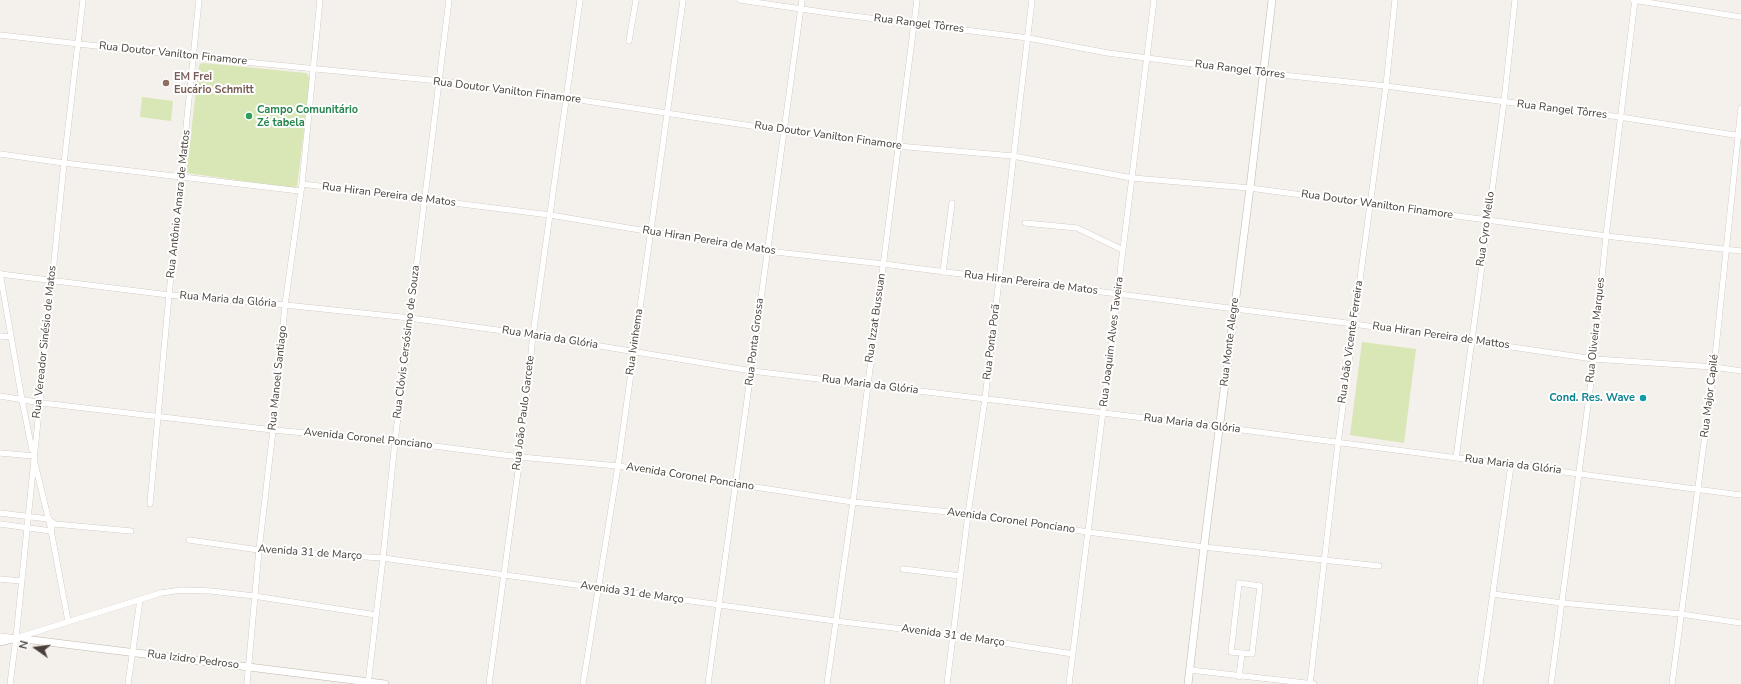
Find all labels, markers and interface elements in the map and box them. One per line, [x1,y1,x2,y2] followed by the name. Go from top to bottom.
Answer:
[873,12,965,36] street label: Rua Rangel Tôrres
[98,40,248,68] street label: Rua Doutor Vanilton Finamore
[1194,58,1286,82] street label: Rua Rangel Tôrres
[174,70,254,96] place label: EM Frei Eucário Schmitt
[432,75,582,107] street label: Rua Doutor Vanilton Finamore
[161,78,171,88] marker: EM Frei Eucário Schmitt
[1516,98,1608,122] street label: Rua Rangel Tôrres
[257,103,358,129] place label: Campo Comunitário Zé tabela
[244,111,254,121] marker: Campo Comunitário Zé tabela
[753,119,903,153] street label: Rua Doutor Vanilton Finamore
[165,129,193,279] street label: Rua Antônio Amara de Mattos
[321,180,457,210] street label: Rua Hiran Pereira de Matos
[1300,188,1454,222] street label: Rua Doutor Wanilton Finamore
[1474,191,1498,267] street label: Rua Cyro Mello
[641,224,777,258] street label: Rua Hiran Pereira de Matos
[30,265,60,419] street label: Rua Vereador Sinésio de Matos
[391,265,423,419] street label: Rua Clóvis Cersósimo de Souza
[963,268,1099,298] street label: Rua Hiran Pereira de Matos
[863,272,889,364] street label: Rua Izzat Bussuan
[1097,276,1127,408] street label: Rua Joaquim Alves Taveira
[1584,277,1608,383] street label: Rua Oliveira Marques
[1336,280,1366,404] street label: Rua João Vicente Ferreira
[179,289,277,311] street label: Rua Maria da Glória
[743,297,767,387] street label: Rua Ponta Grossa
[1218,297,1242,387] street label: Rua Monte Alegre
[981,303,1003,381] street label: Rua Ponta Porã
[624,308,646,376] street label: Rua Ivinhema
[1371,320,1511,352] street label: Rua Hiran Pereira de Mattos
[501,324,599,352] street label: Rua Maria da Glória
[266,325,290,431] street label: Rua Manoel Santiago
[1698,354,1722,438] street label: Rua Major Capilé
[510,355,538,471] street label: Rua João Paulo Garcete
[821,373,919,397] street label: Rua Maria da Glória
[1549,391,1635,405] place label: Cond. Res. Wave
[1638,393,1648,403] marker: Cond. Res. Wave
[1143,412,1241,436] street label: Rua Maria da Glória
[303,426,433,452] street label: Avenida Coronel Ponciano
[1464,453,1562,477] street label: Rua Maria da Glória
[625,460,755,494] street label: Avenida Coronel Ponciano
[946,505,1076,537] street label: Avenida Coronel Ponciano
[257,543,363,563] street label: Avenida 31 de Março
[579,579,685,607] street label: Avenida 31 de Março
[900,622,1006,650] street label: Avenida 31 de Março
[16,628,56,668] north arrow
[16,639,32,651] text: N
[146,648,240,672] street label: Rua Izidro Pedroso

